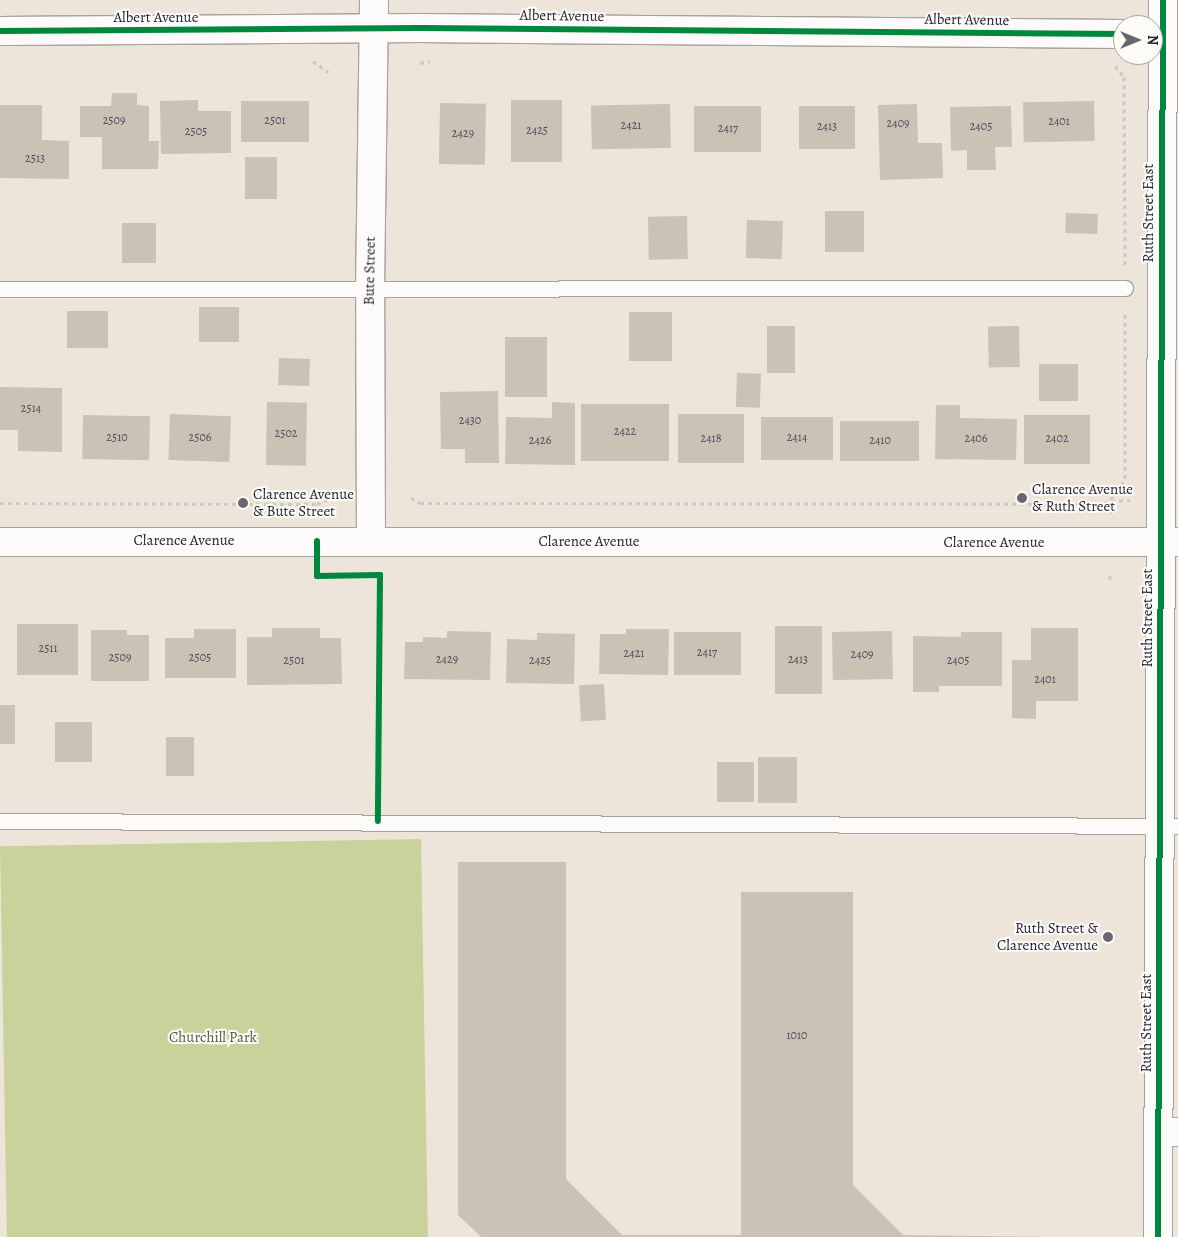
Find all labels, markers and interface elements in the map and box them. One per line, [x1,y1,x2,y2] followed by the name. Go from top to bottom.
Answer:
[519,6,605,26] street label: Albert Avenue
[114,9,198,27] street label: Albert Avenue
[924,10,1010,30] street label: Albert Avenue
[1113,15,1163,65] north arrow
[1143,35,1162,45] text: N
[103,114,125,128] house number: 2509
[264,114,286,128] house number: 2501
[1048,115,1070,129] house number: 2401
[887,117,909,131] house number: 2409
[621,119,641,133] house number: 2421
[817,120,837,134] house number: 2413
[970,120,992,134] house number: 2405
[718,122,738,136] house number: 2417
[526,124,548,138] house number: 2425
[185,125,207,139] house number: 2505
[452,127,474,141] house number: 2429
[25,152,45,166] house number: 2513
[1140,163,1158,263] street label: Ruth Street East
[360,237,380,305] street label: Bute Street
[21,402,41,416] house number: 2514
[459,414,481,428] house number: 2430
[614,425,636,439] house number: 2422
[275,427,297,441] house number: 2502
[106,431,128,445] house number: 2510
[189,431,211,445] house number: 2506
[787,431,807,445] house number: 2414
[700,432,722,446] house number: 2418
[964,432,988,446] house number: 2406
[1045,432,1069,446] house number: 2402
[529,434,551,448] house number: 2426
[869,434,891,448] house number: 2410
[1032,480,1133,515] place label: Clarence Avenue & Ruth Street
[253,485,354,520] place label: Clarence Avenue & Bute Street
[1016,492,1028,504] marker: Clarence Avenue & Ruth Street
[237,497,249,509] marker: Clarence Avenue & Bute Street
[133,532,235,550] street label: Clarence Avenue
[538,533,640,551] street label: Clarence Avenue
[943,534,1045,552] street label: Clarence Avenue
[1139,568,1157,668] street label: Ruth Street East
[38,642,58,656] house number: 2511
[697,646,717,660] house number: 2417
[624,647,644,661] house number: 2421
[851,648,873,662] house number: 2409
[109,651,131,665] house number: 2509
[189,651,211,665] house number: 2505
[436,653,458,667] house number: 2429
[788,653,808,667] house number: 2413
[283,654,305,668] house number: 2501
[529,654,551,668] house number: 2425
[947,654,969,668] house number: 2405
[1034,673,1056,687] house number: 2401
[997,919,1098,954] place label: Ruth Street & Clarence Avenue
[1102,931,1114,943] marker: Ruth Street & Clarence Avenue
[1138,973,1156,1073] street label: Ruth Street East
[169,1029,257,1047] park label: Churchill Park
[787,1029,807,1043] house number: 1010

